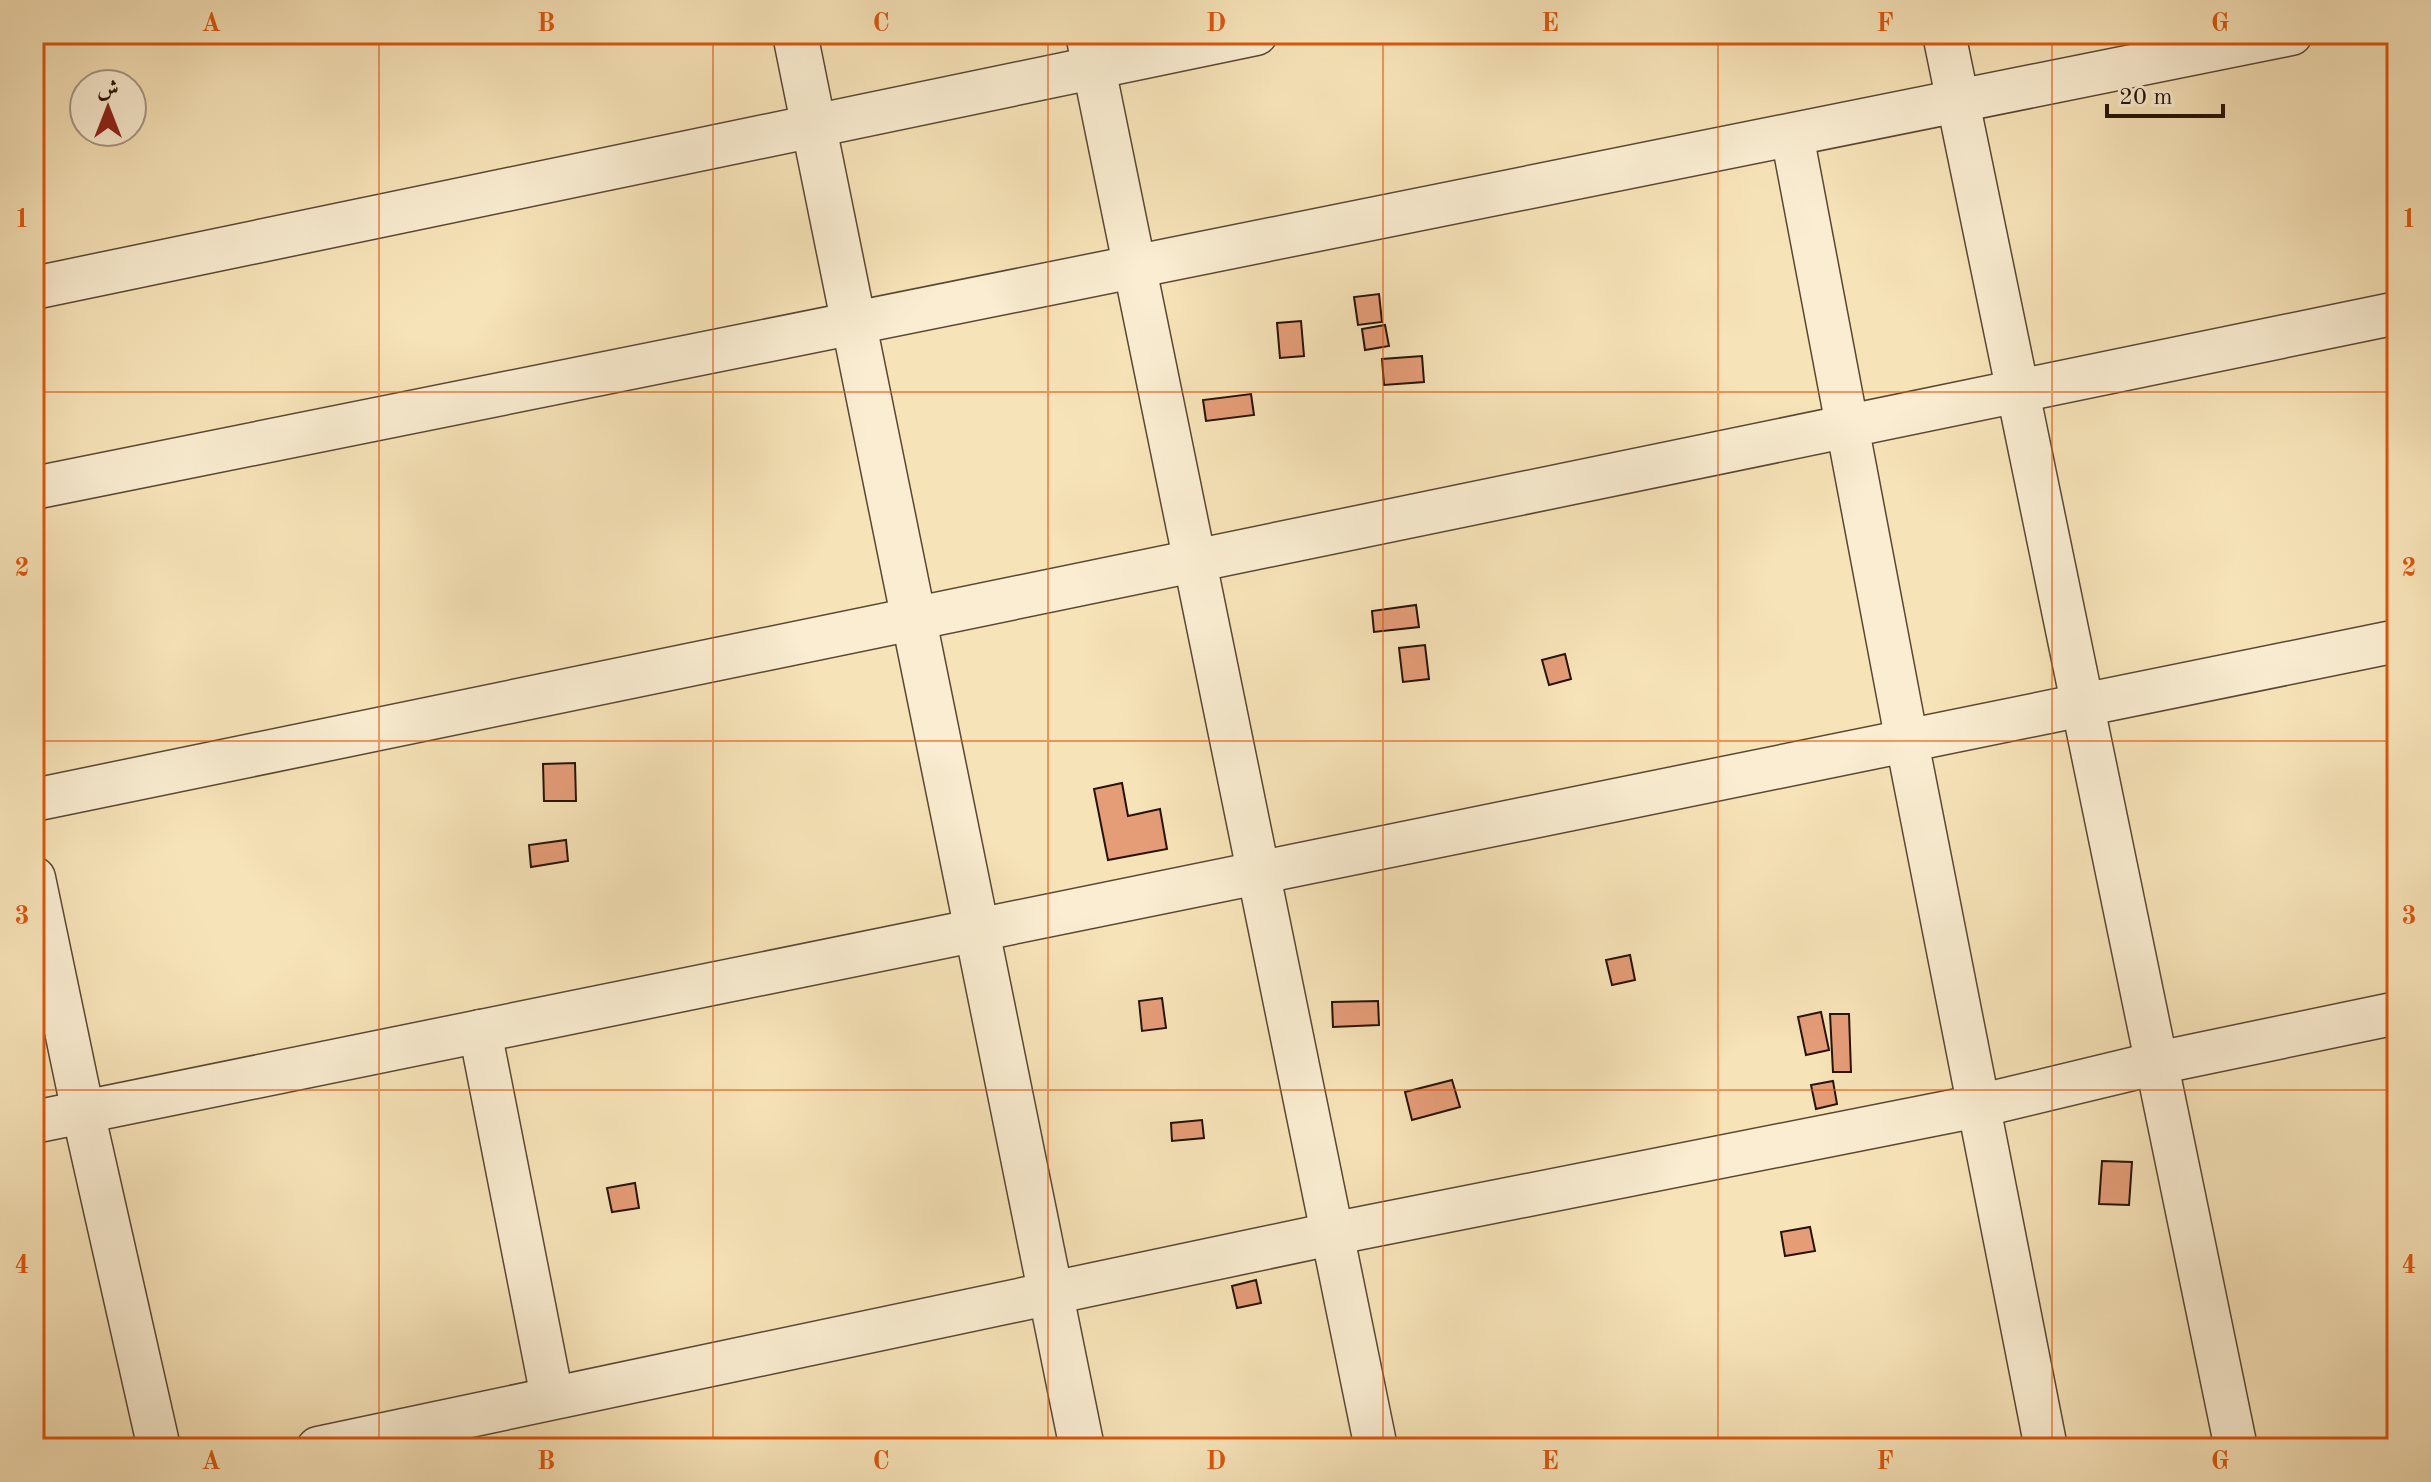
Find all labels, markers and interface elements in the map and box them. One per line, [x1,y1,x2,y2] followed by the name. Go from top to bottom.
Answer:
[201,11,221,37] text: A
[537,11,555,37] text: B
[872,11,890,37] text: C
[1206,11,1226,37] text: D
[1541,11,1559,37] text: E
[1876,11,1894,37] text: F
[2211,11,2229,37] text: G
[68,68,148,148] north arrow
[2107,68,2223,118] scale bar
[97,79,119,101] text: ش
[2119,86,2173,110] text: 20 m
[14,207,30,233] text: 1
[2401,207,2417,233] text: 1
[14,556,30,582] text: 2
[2401,556,2417,582] text: 2
[14,904,30,930] text: 3
[2401,904,2417,930] text: 3
[14,1253,30,1279] text: 4
[2401,1253,2417,1279] text: 4
[201,1449,221,1475] text: A
[537,1449,555,1475] text: B
[872,1449,890,1475] text: C
[1206,1449,1226,1475] text: D
[1541,1449,1559,1475] text: E
[1876,1449,1894,1475] text: F
[2211,1449,2229,1475] text: G

